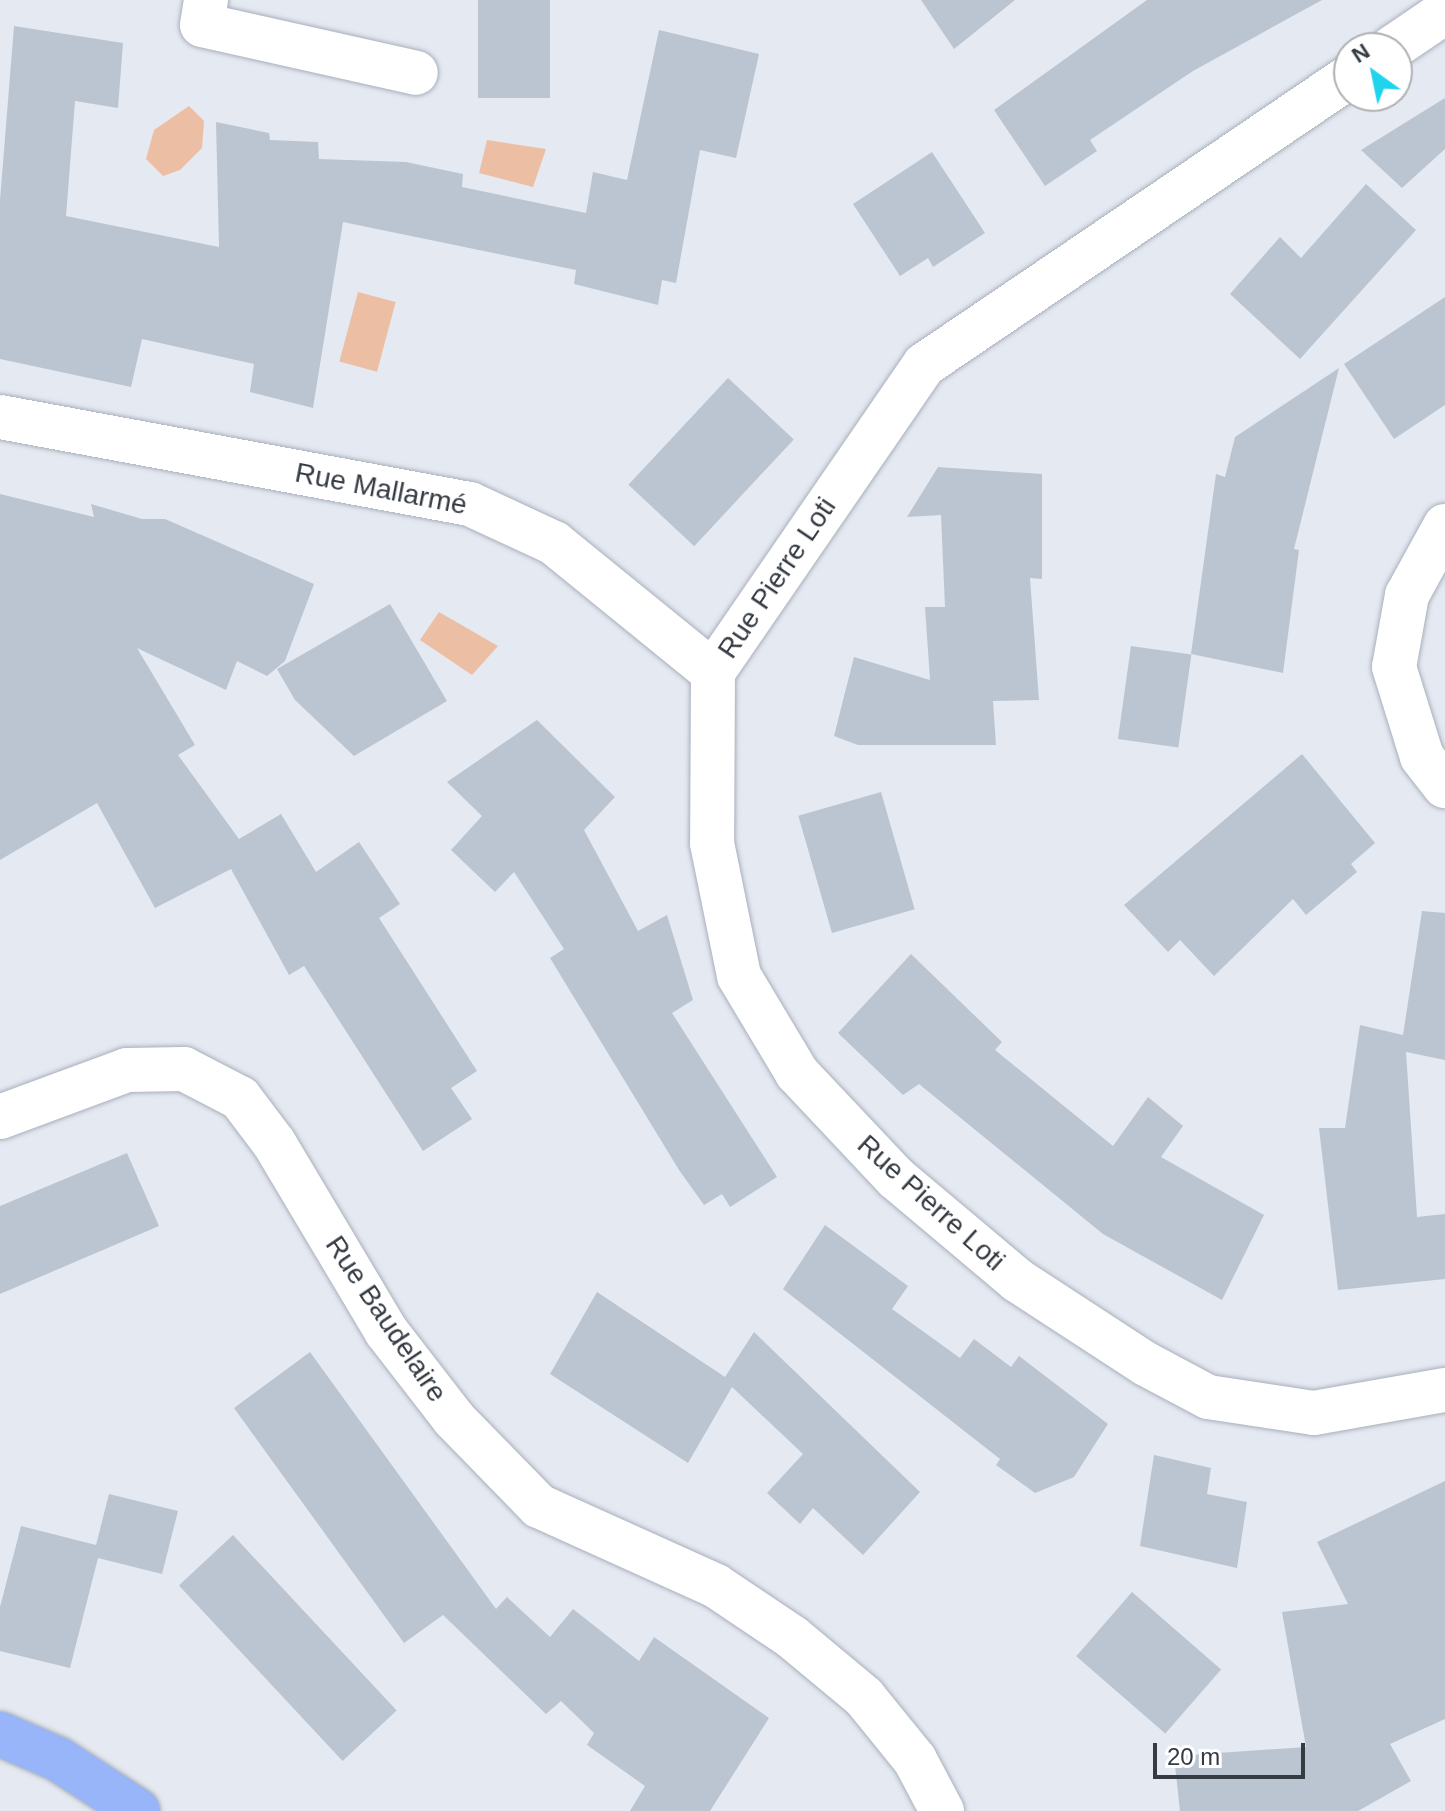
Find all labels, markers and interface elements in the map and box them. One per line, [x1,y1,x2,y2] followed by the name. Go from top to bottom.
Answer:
[1333,32,1413,112] north arrow
[1347,38,1374,68] text: N
[292,456,470,522] street label: Rue Mallarmé
[711,491,843,665] street label: Rue Pierre Loti
[850,1128,1012,1278] street label: Rue Pierre Loti
[318,1230,454,1408] street label: Rue Baudelaire
[1157,1727,1309,1777] scale bar
[1167,1743,1220,1770] text: 20 m

